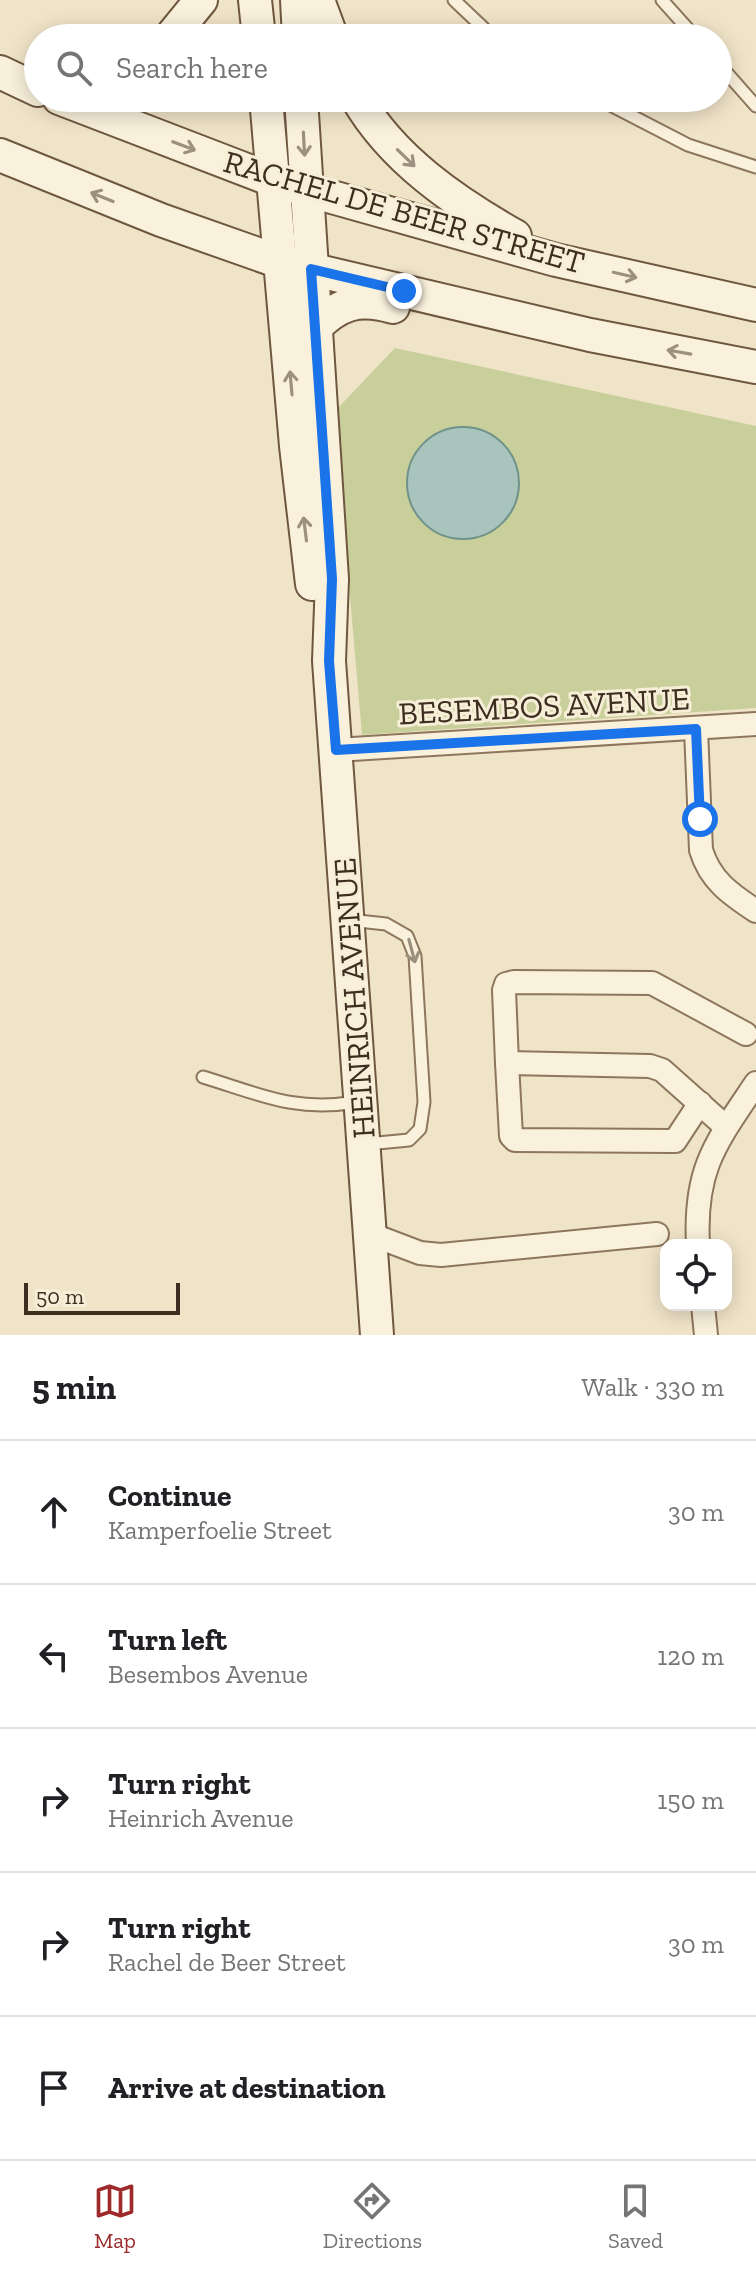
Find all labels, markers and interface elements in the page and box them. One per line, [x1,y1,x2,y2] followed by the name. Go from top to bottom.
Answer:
[24,24,732,112] search box
[52,46,96,90] icon: search
[116,50,268,86] text: Search here
[297,130,312,157] one-way arrow
[171,140,196,154] one-way arrow
[219,142,589,282] street label: RACHEL DE BEER STREET
[396,148,416,167] one-way arrow
[90,188,115,203] one-way arrow
[612,268,637,283] one-way arrow
[386,273,422,309] route end
[667,344,693,359] one-way arrow
[283,370,298,397] one-way arrow
[298,516,313,543] one-way arrow
[397,679,691,733] street label: BESEMBOS AVENUE
[682,801,718,837] route start
[325,856,383,1140] street label: HEINRICH AVENUE
[405,937,420,963] one-way arrow
[660,1239,732,1311] map controls
[660,1239,732,1311] button: locate
[24,1279,180,1315] scale bar
[36,1283,84,1310] text: 50 m
[32,1367,116,1408] text: 5 min
[582,1371,724,1403] text: Walk · 330 m
[108,1478,232,1514] text: Continue
[32,1490,76,1534] icon: ahead
[668,1496,724,1528] text: 30 m
[108,1514,332,1546] text: Kamperfoelie Street
[108,1622,227,1658] text: Turn left
[32,1634,76,1678] icon: left
[657,1640,724,1672] text: 120 m
[108,1658,308,1690] text: Besembos Avenue
[108,1766,250,1802] text: Turn right
[32,1778,76,1822] icon: right
[657,1784,724,1816] text: 150 m
[108,1802,293,1834] text: Heinrich Avenue
[108,1910,250,1946] text: Turn right
[32,1922,76,1966] icon: right
[668,1928,724,1960] text: 30 m
[108,1946,346,1978] text: Rachel de Beer Street
[32,2066,76,2110] icon: arrive
[108,2070,385,2106] text: Arrive at destination
[93,2179,137,2254] tab: Map
[323,2179,422,2254] tab: Directions
[608,2179,663,2254] tab: Saved

